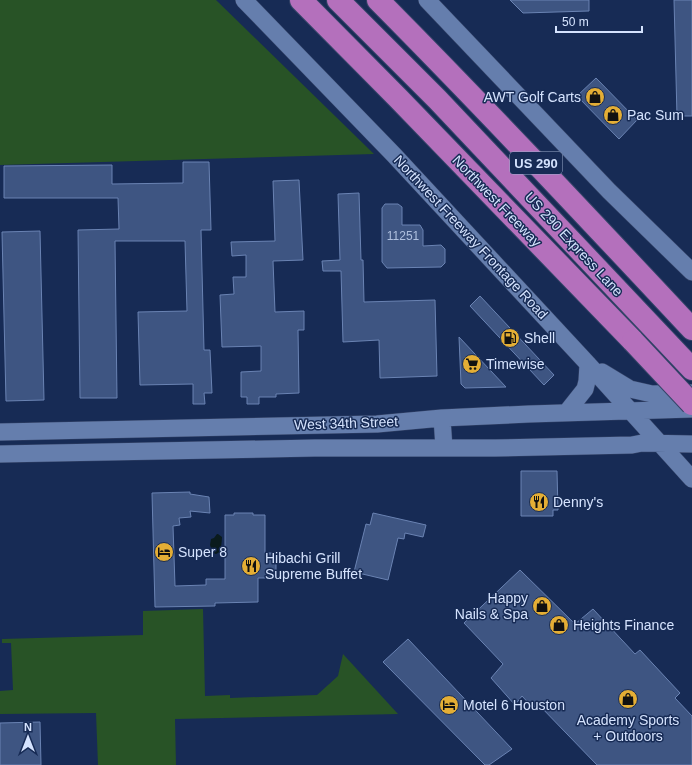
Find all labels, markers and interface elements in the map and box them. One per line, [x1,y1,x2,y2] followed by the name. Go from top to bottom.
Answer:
[556,8,642,34] scale bar
[562,15,589,29] text: 50 m
[584,86,606,108] shop icon: AWT Golf Carts
[484,89,581,105] place label: AWT Golf Carts
[602,104,624,126] shop icon: Pac Sum
[627,107,684,123] place label: Pac Sum
[391,152,551,322] street label: Northwest Freeway Frontage Road
[449,152,545,250] street label: Northwest Freeway
[510,152,562,174] road number: US 290
[522,189,626,299] street label: US 290 Express Lane
[387,229,420,243] house number: 11251
[499,327,521,349] fuel station icon: Shell
[524,330,555,346] place label: Shell
[461,353,483,375] supermarket icon: Timewise
[486,356,545,372] place label: Timewise
[294,413,398,433] street label: West 34th Street
[528,491,550,513] restaurant icon: Denny's
[553,494,603,510] place label: Denny's
[153,541,175,563] hotel icon: Super 8
[178,544,227,560] place label: Super 8
[265,550,362,582] place label: Hibachi Grill Supreme Buffet
[240,555,262,577] restaurant icon: Hibachi Grill Supreme Buffet
[455,590,528,622] place label: Happy Nails & Spa
[531,595,553,617] shop icon: Happy Nails & Spa
[548,614,570,636] shop icon: Heights Finance
[573,617,674,633] place label: Heights Finance
[617,688,639,710] shop icon: Academy Sports + Outdoors
[438,694,460,716] hotel icon: Motel 6 Houston
[463,697,565,713] place label: Motel 6 Houston
[577,712,679,744] place label: Academy Sports + Outdoors
[8,717,48,757] north arrow
[24,721,32,733] text: N

